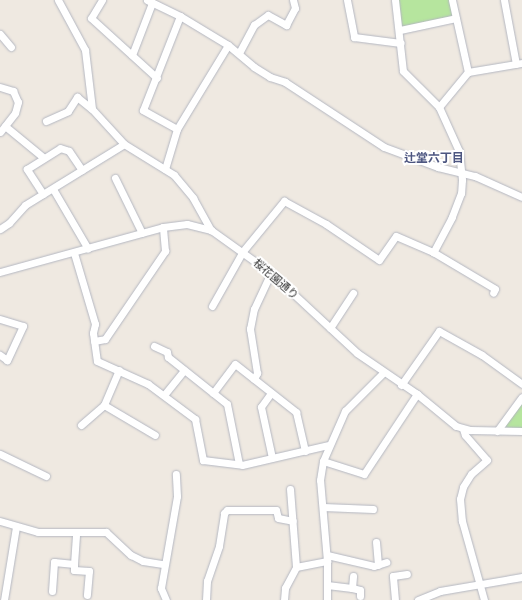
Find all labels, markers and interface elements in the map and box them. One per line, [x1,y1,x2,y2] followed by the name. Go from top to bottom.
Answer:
[404,152,464,166] district label: 辻堂六丁目
[251,256,301,302] street label: 桜花園通り

